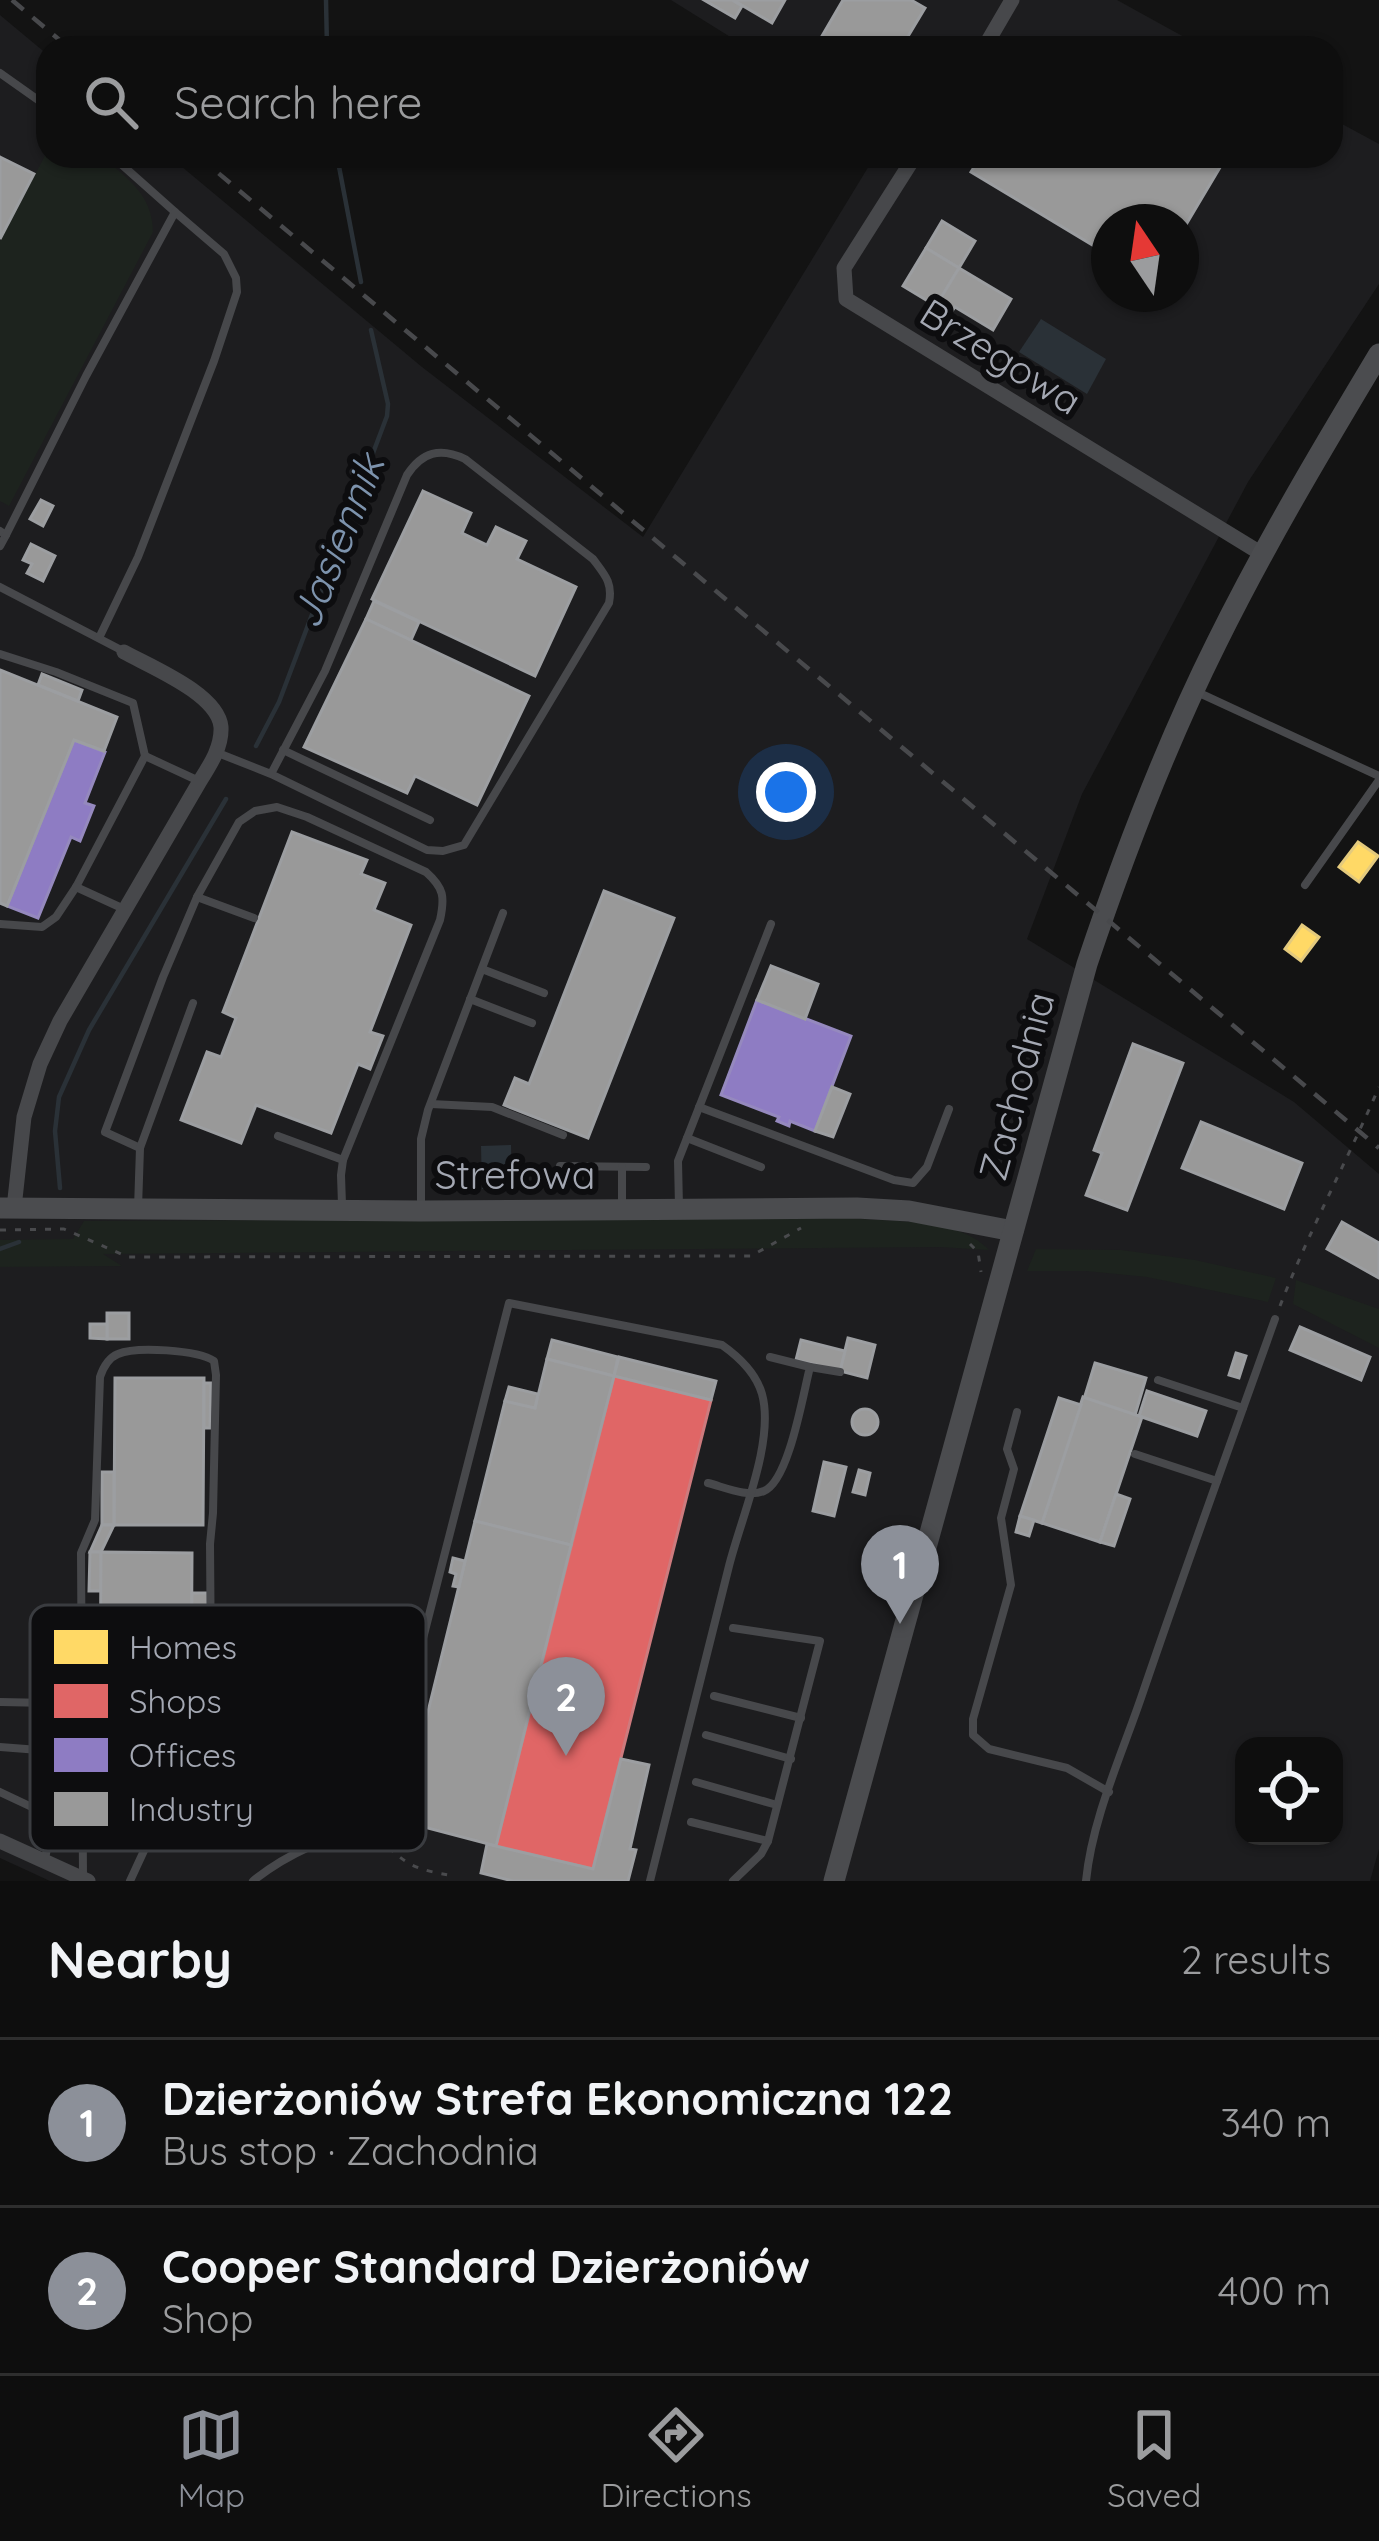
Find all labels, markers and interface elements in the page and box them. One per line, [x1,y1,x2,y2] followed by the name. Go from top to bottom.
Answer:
[36,36,1343,168] search box
[78,69,144,135] icon: search
[174,74,422,130] text: Search here
[1091,204,1199,312] north arrow
[911,287,1091,425] street label: Brzegowa
[278,443,397,635] water label: Jasiennik
[756,762,816,822] your location
[967,987,1065,1185] street label: Zachodnia
[435,1150,595,1199] street label: Strefowa
[861,1525,939,1624] pin: 1
[30,1605,426,1851] legend
[129,1626,237,1667] text: Homes
[527,1657,605,1756] pin: 2
[129,1680,222,1721] text: Shops
[129,1734,236,1775] text: Offices
[1235,1737,1343,1845] map controls
[1235,1737,1343,1845] button: locate
[129,1788,254,1829] text: Industry
[48,1927,232,1991] text: Nearby
[1181,1935,1331,1984] text: 2 results
[162,2070,953,2126] text: Dzierżoniów Strefa Ekonomiczna 122
[79,2098,95,2147] text: 1
[1221,2098,1331,2147] text: 340 m
[162,2126,539,2175] text: Bus stop · Zachodnia
[162,2238,810,2294] text: Cooper Standard Dzierżoniów
[76,2266,98,2315] text: 2
[1218,2266,1331,2315] text: 400 m
[162,2294,253,2343] text: Shop
[178,2402,245,2515] tab: Map
[600,2402,752,2515] tab: Directions
[1107,2402,1201,2515] tab: Saved

